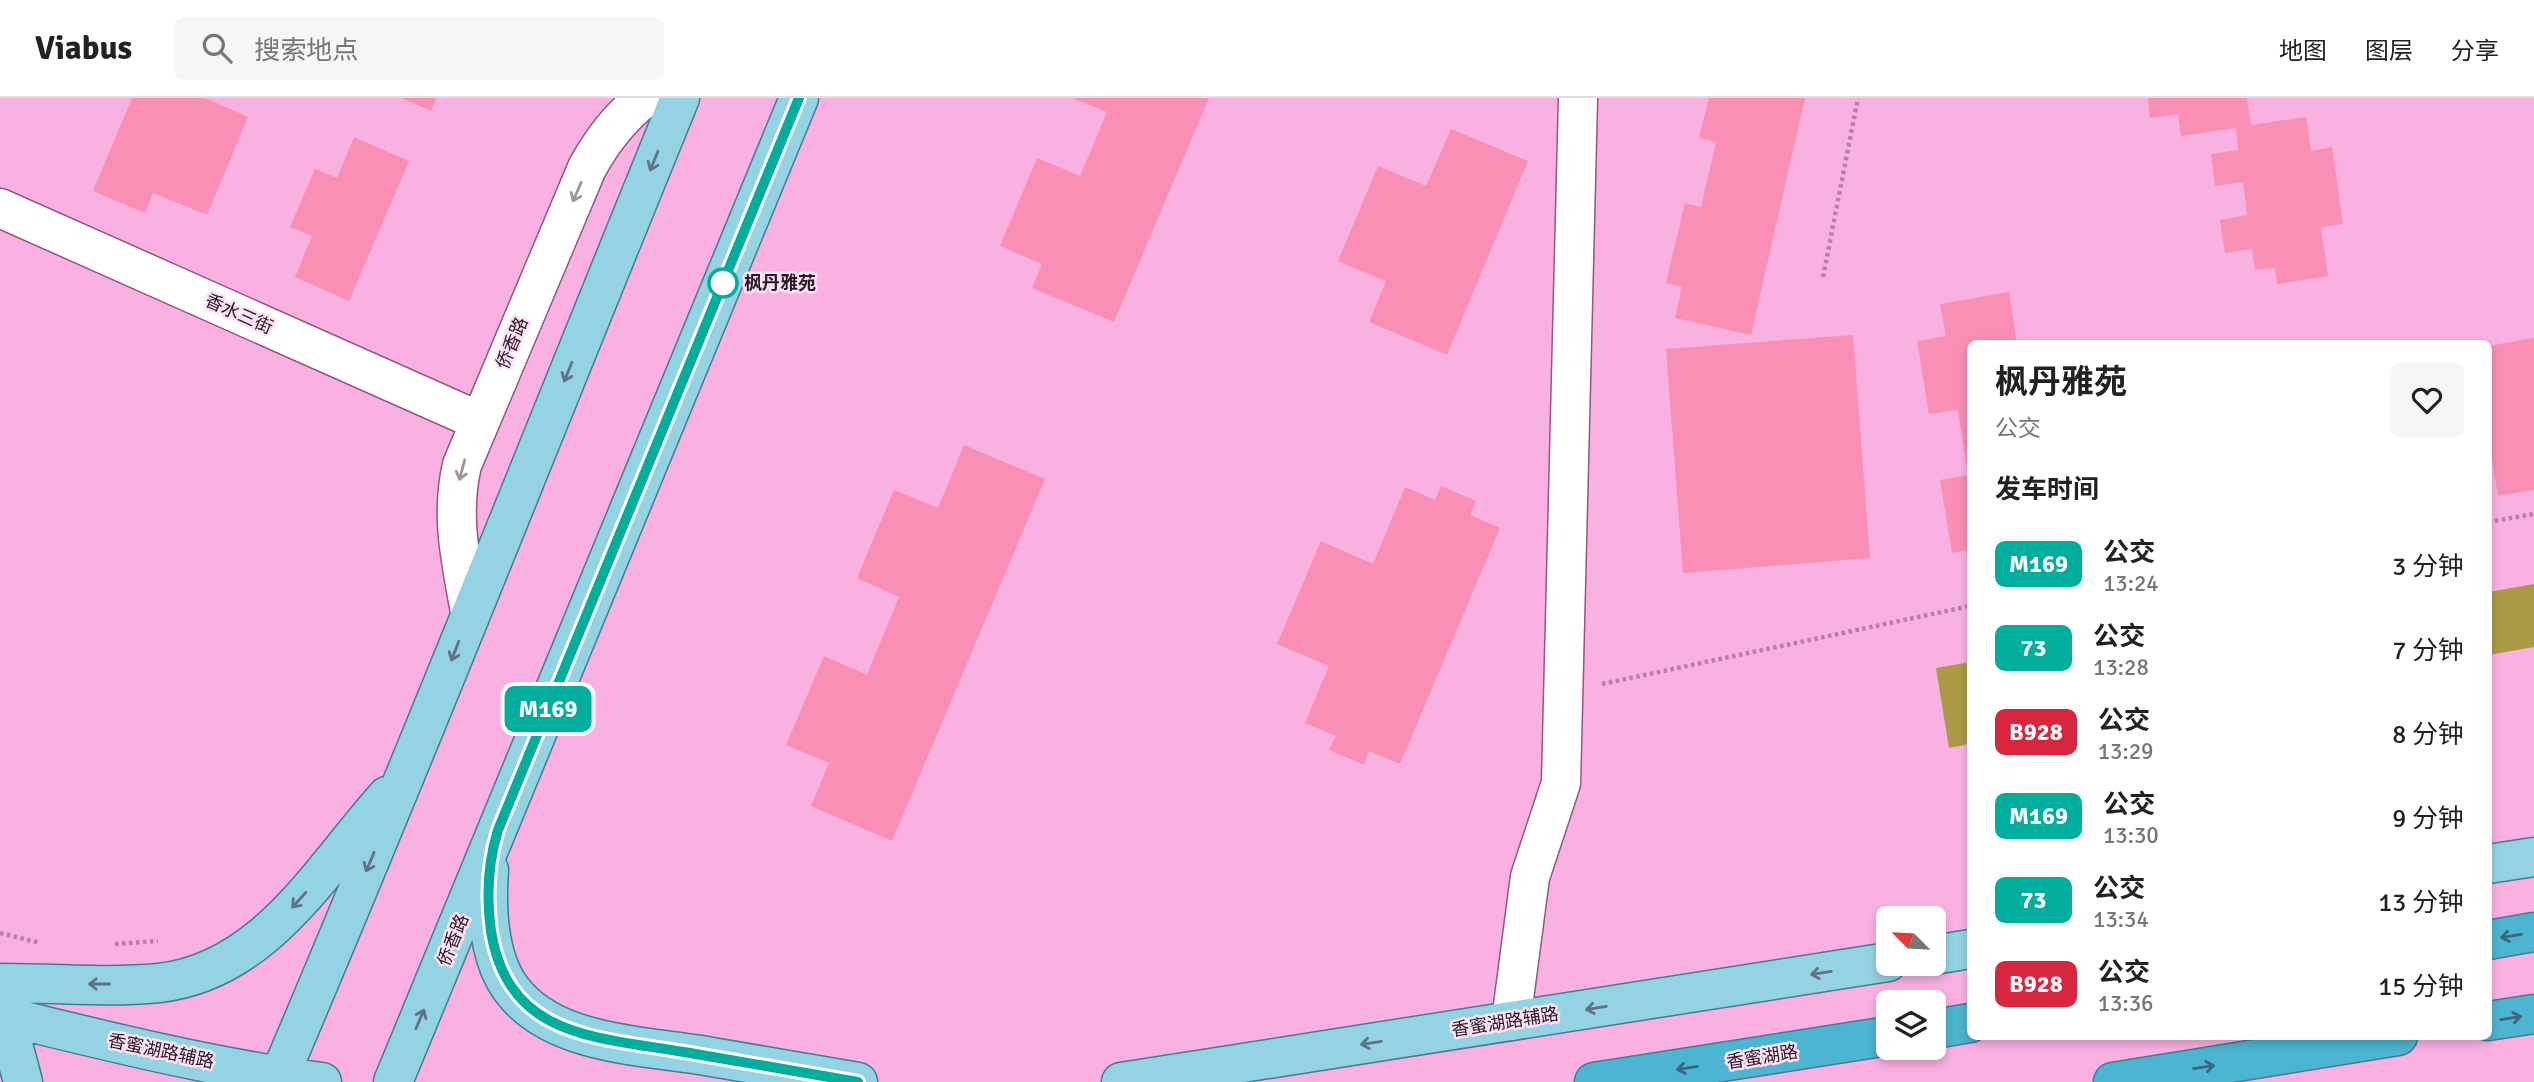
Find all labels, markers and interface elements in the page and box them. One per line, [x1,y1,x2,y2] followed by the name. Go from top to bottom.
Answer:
[174,17,664,80] search box
[35,28,132,69] text: Viabus
[198,29,236,67] icon: search
[254,35,358,67] text: 搜索地点
[2279,36,2327,66] text: 地图
[2365,36,2413,66] text: 图层
[2451,36,2499,66] text: 分享
[647,150,660,171] one-way arrow
[570,180,583,202] one-way arrow
[708,268,738,298] marker: 枫丹雅苑
[744,272,816,294] place label: 枫丹雅苑
[202,289,276,339] street label: 香水三街
[491,314,533,372] street label: 侨香路
[561,360,574,382] one-way arrow
[1995,362,2127,403] text: 枫丹雅苑
[2390,363,2464,437] button: heart
[1995,414,2041,443] text: 公交
[455,458,468,480] one-way arrow
[1995,474,2099,506] text: 发车时间
[2103,537,2155,569] text: 公交
[2009,549,2068,579] text: M169
[2392,551,2464,583] text: 3 分钟
[2103,569,2159,598] text: 13:24
[2093,621,2145,653] text: 公交
[2021,633,2046,663] text: 73
[2392,635,2464,667] text: 7 分钟
[447,639,460,661] one-way arrow
[2093,653,2149,682] text: 13:28
[499,686,597,732] line badge: M169
[519,694,577,724] text: M169
[2098,705,2150,737] text: 公交
[2009,717,2063,747] text: B928
[2392,719,2464,751] text: 8 分钟
[2098,737,2154,766] text: 13:29
[2103,789,2155,821] text: 公交
[2009,801,2068,831] text: M169
[2392,803,2464,835] text: 9 分钟
[2103,821,2159,850] text: 13:30
[363,850,376,872] one-way arrow
[2093,873,2145,905] text: 公交
[2021,885,2046,915] text: 73
[2378,887,2464,919] text: 13 分钟
[291,891,308,908] one-way arrow
[2093,905,2149,934] text: 13:34
[1876,906,1946,976] north arrow
[1876,906,1946,1060] map controls
[433,911,473,969] street label: 侨香路
[2500,930,2523,943] one-way arrow
[2098,957,2150,989] text: 公交
[1810,967,1833,980] one-way arrow
[2009,969,2063,999] text: B928
[2378,971,2464,1003] text: 15 分钟
[87,977,110,991] one-way arrow
[2098,989,2154,1018] text: 13:36
[1876,990,1946,1060] button: layers
[1585,1002,1608,1015] one-way arrow
[1450,1003,1560,1041] street label: 香蜜湖路辅路
[414,1009,427,1030] one-way arrow
[2499,1011,2522,1024] one-way arrow
[106,1029,216,1073] street label: 香蜜湖路辅路
[1360,1037,1383,1050] one-way arrow
[1725,1041,1799,1073] street label: 香蜜湖路
[2192,1060,2215,1073] one-way arrow
[1676,1062,1699,1075] one-way arrow

